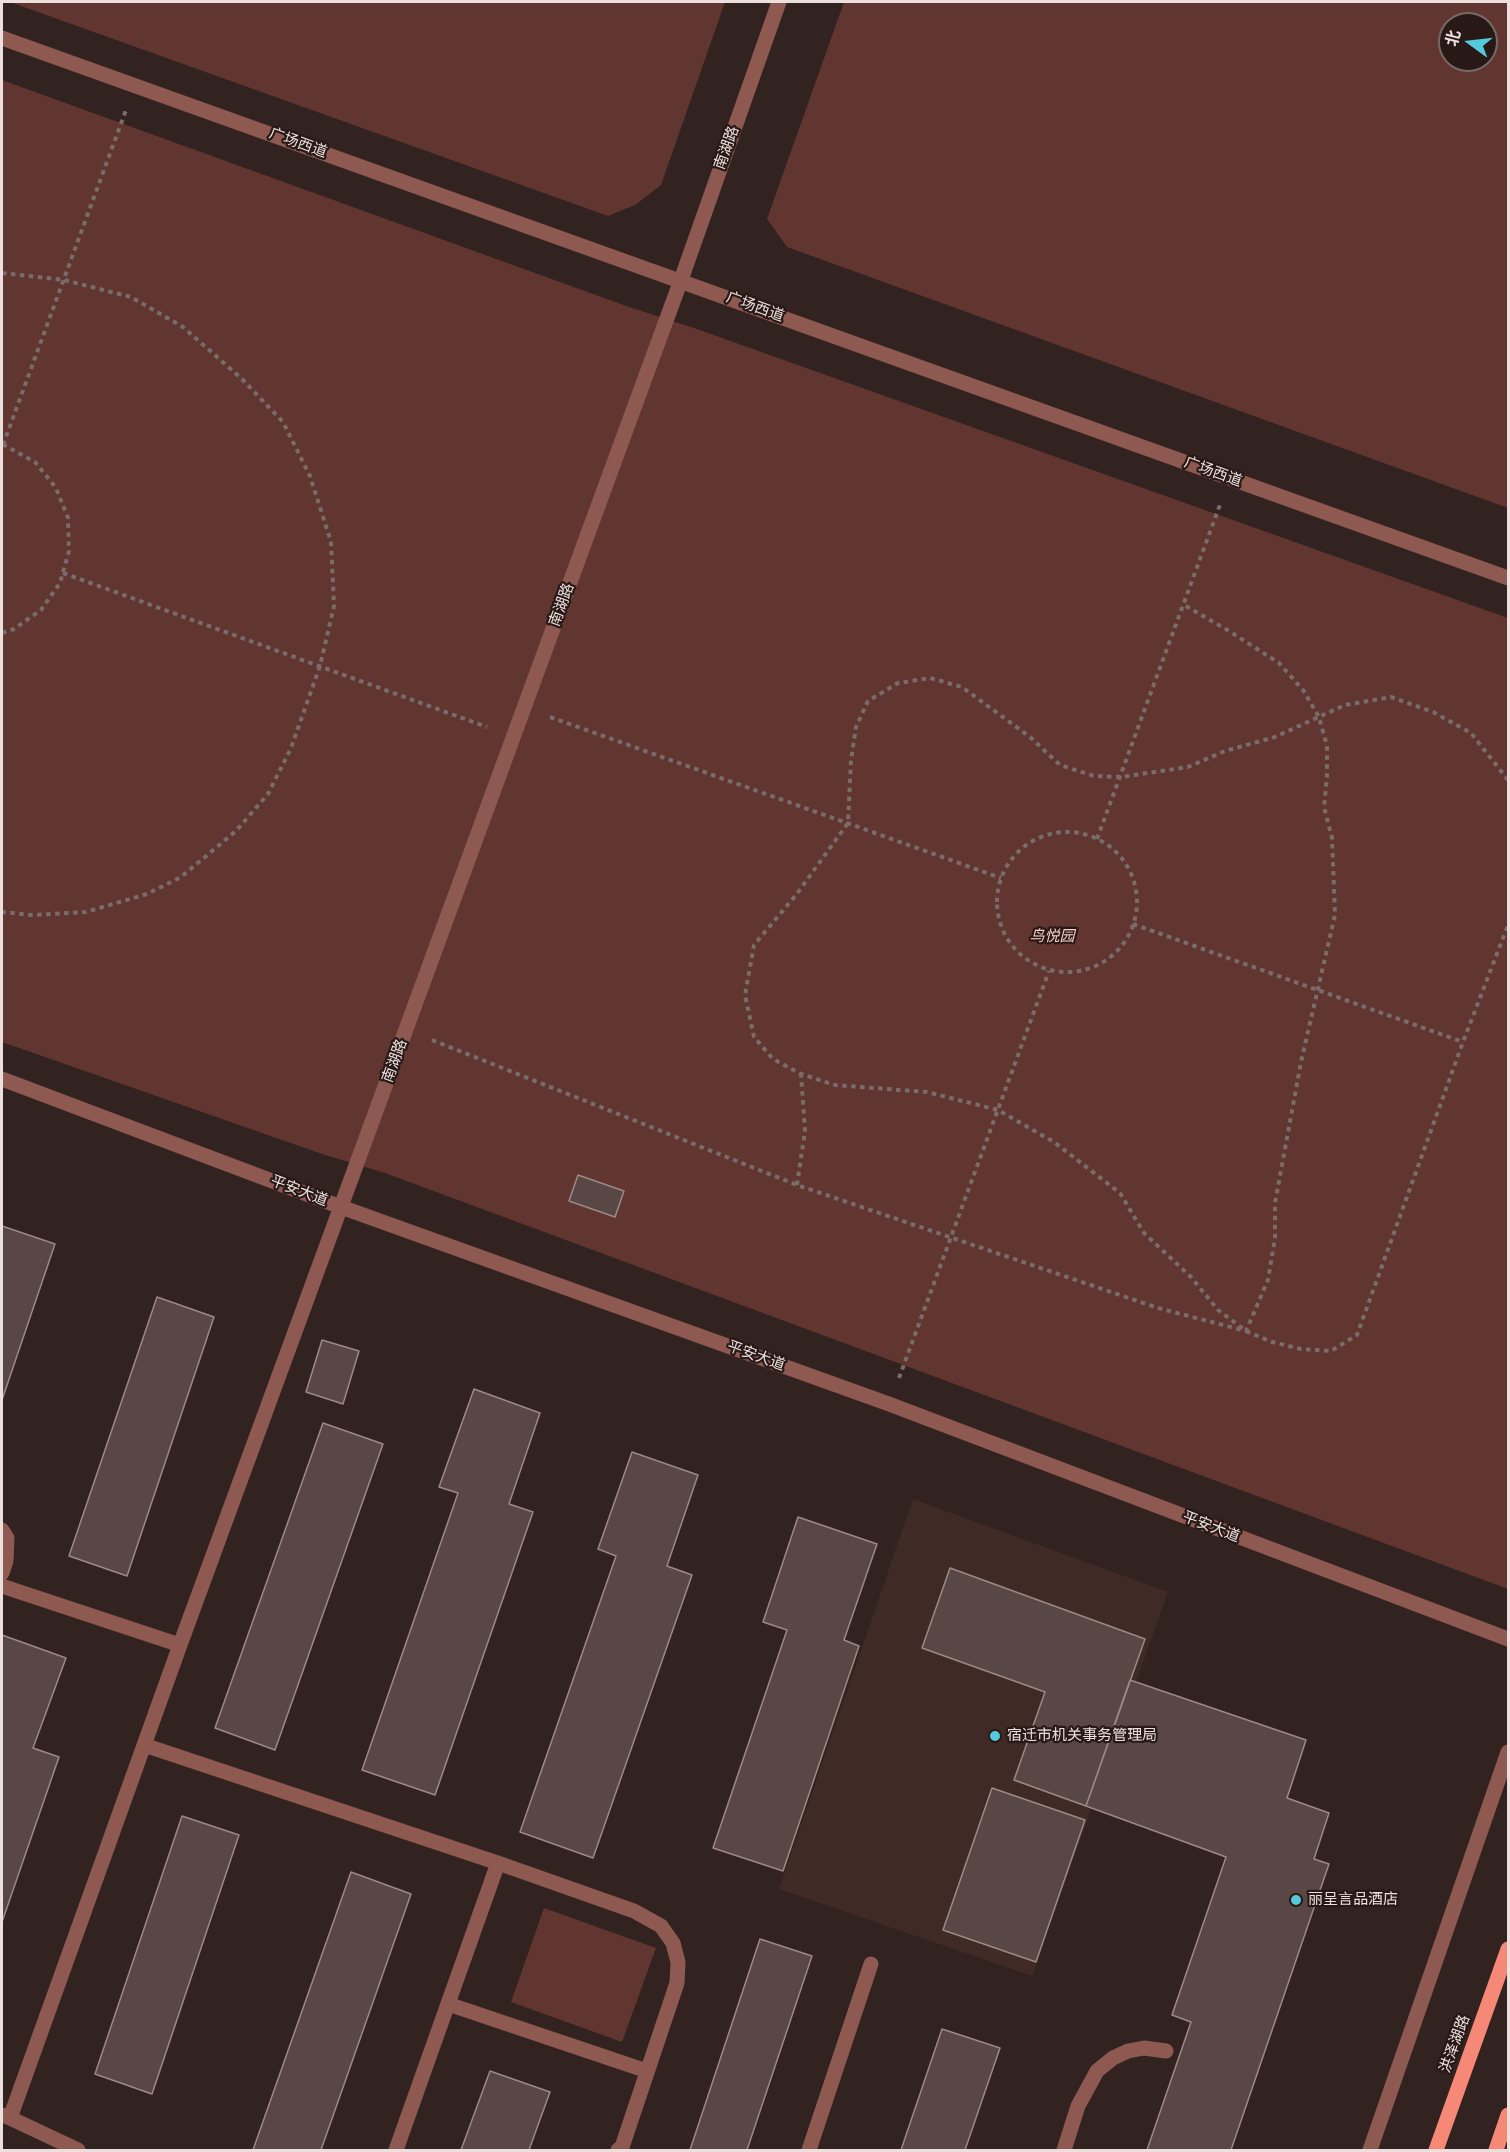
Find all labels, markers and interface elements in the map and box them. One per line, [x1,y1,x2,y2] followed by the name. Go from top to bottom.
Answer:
[1438,12,1498,72] north arrow
[1441,28,1464,48] text: 北
[267,124,329,162] street label: 广场西道
[711,124,743,172] street label: 南湖路
[724,288,786,326] street label: 广场西道
[1182,453,1244,491] street label: 广场西道
[546,581,578,629] street label: 南湖路
[1030,928,1074,946] park label: 鸟悦园
[379,1037,411,1085] street label: 南湖路
[268,1172,330,1210] street label: 平安大道
[725,1337,787,1375] street label: 平安大道
[1180,1508,1242,1546] street label: 平安大道
[1007,1727,1157,1745] place label: 宿迁市机关事务管理局
[988,1729,1002,1743] marker: 宿迁市机关事务管理局
[1308,1891,1398,1909] place label: 丽呈言品酒店
[1289,1893,1303,1907] marker: 丽呈言品酒店
[1436,2013,1474,2075] street label: 洪泽湖路

